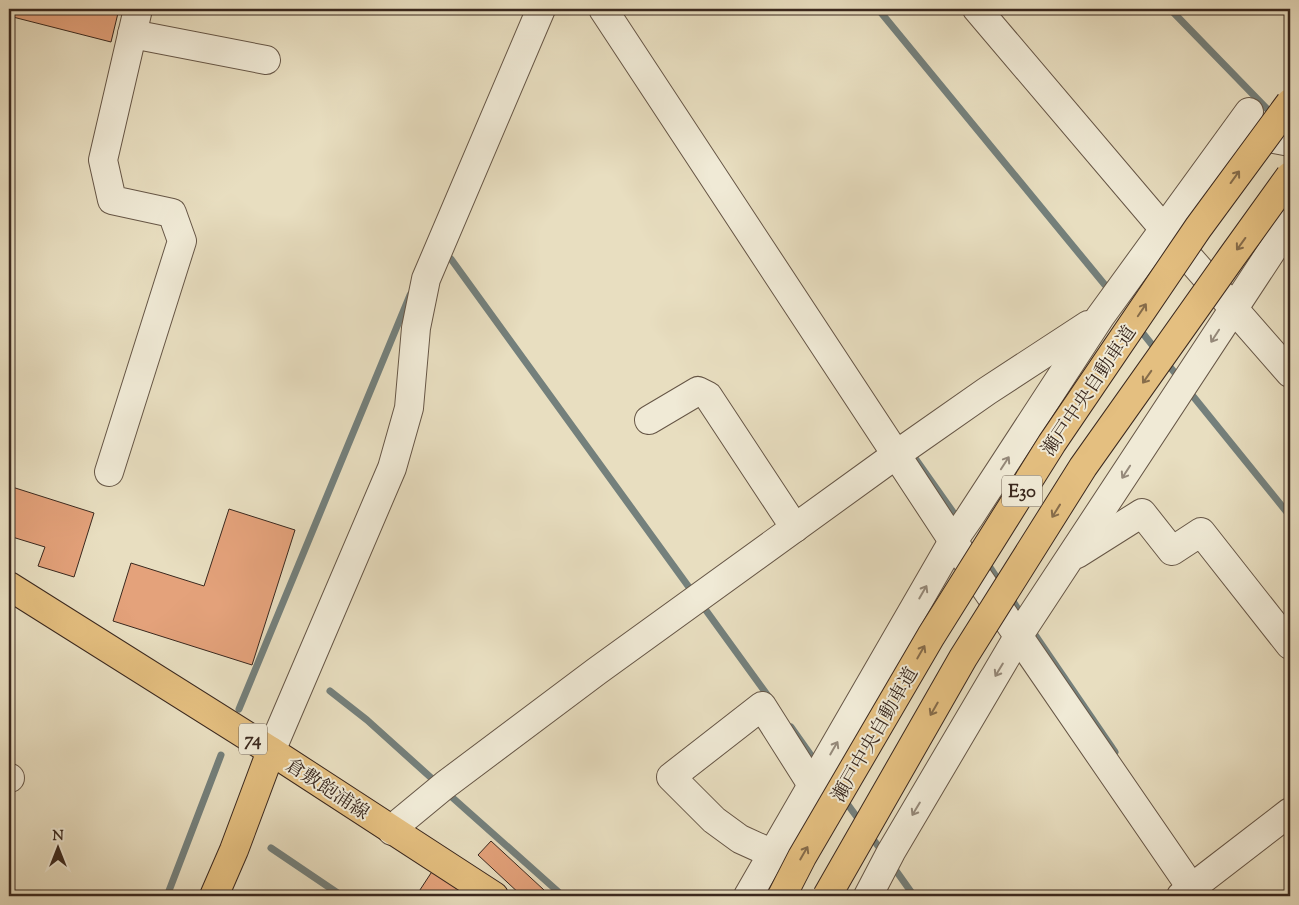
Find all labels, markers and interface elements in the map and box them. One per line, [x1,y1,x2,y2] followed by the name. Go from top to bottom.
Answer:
[1230,171,1241,184] one-way arrow
[1236,237,1246,251] one-way arrow
[1137,303,1147,317] one-way arrow
[1036,321,1144,462] street label: 瀬戸中央自動車道
[1210,329,1220,343] one-way arrow
[1142,369,1152,383] one-way arrow
[1000,456,1010,470] one-way arrow
[1121,465,1131,479] one-way arrow
[1002,476,1042,506] road number: E30
[1050,504,1061,518] one-way arrow
[919,585,929,599] one-way arrow
[917,646,927,660] one-way arrow
[993,662,1003,676] one-way arrow
[826,663,926,808] street label: 瀬戸中央自動車道
[929,702,939,717] one-way arrow
[239,724,267,754] road number: 74
[829,741,839,755] one-way arrow
[279,753,374,827] street label: 倉敷飽浦線
[911,802,921,817] one-way arrow
[32,822,82,872] north arrow
[52,827,64,847] text: N
[800,846,809,861] one-way arrow

